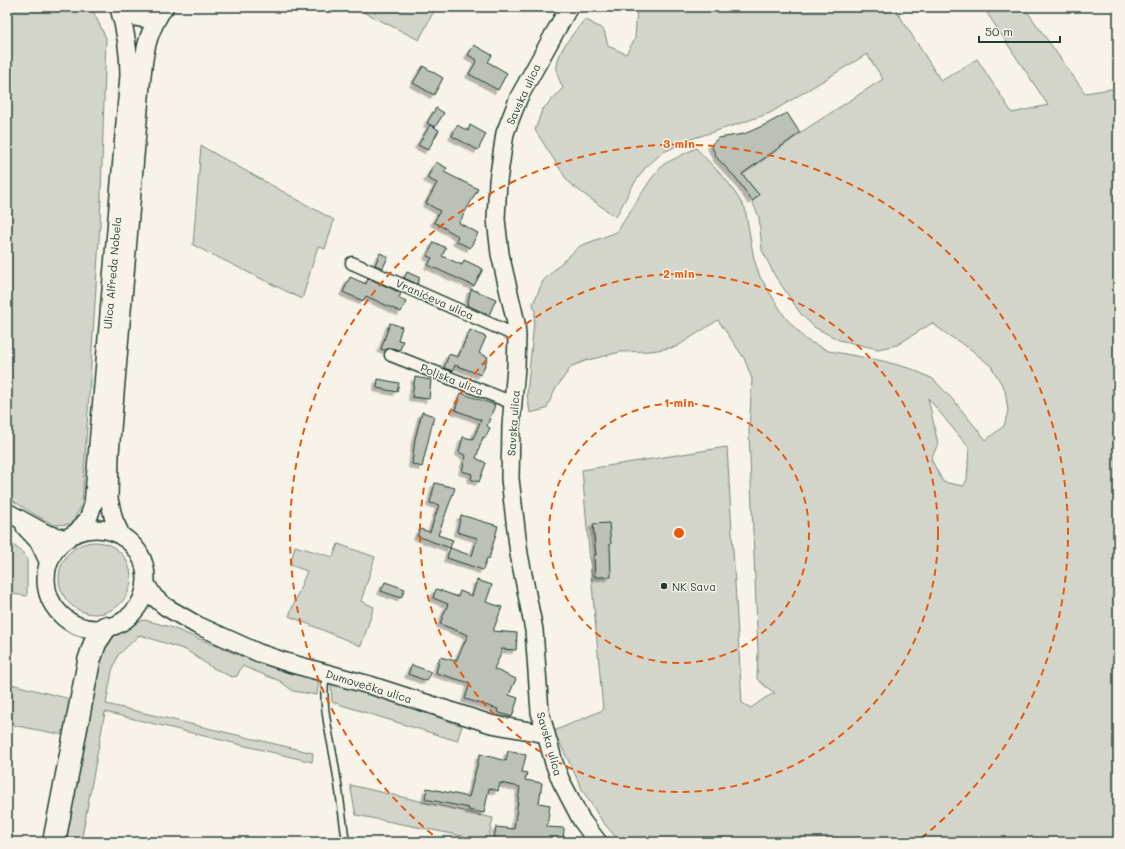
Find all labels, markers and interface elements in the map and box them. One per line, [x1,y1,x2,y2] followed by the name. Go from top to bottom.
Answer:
[979,18,1060,44] scale bar
[985,23,1013,39] text: 50 m
[502,61,544,127] street label: Savska ulica
[663,135,695,151] text: 3 min
[100,216,124,330] street label: Ulica Alfreda Nobela
[663,265,695,281] text: 2 min
[394,275,476,323] street label: Vranićeva ulica
[418,360,486,399] street label: Poljska ulica
[503,389,523,456] street label: Savska ulica
[664,394,694,410] text: 1 min
[672,526,686,540] centre of rings
[672,579,716,594] place label: NK Sava
[659,581,669,591] marker: NK Sava
[324,666,414,706] street label: Dumovečka ulica
[534,710,566,778] street label: Savska ulica

